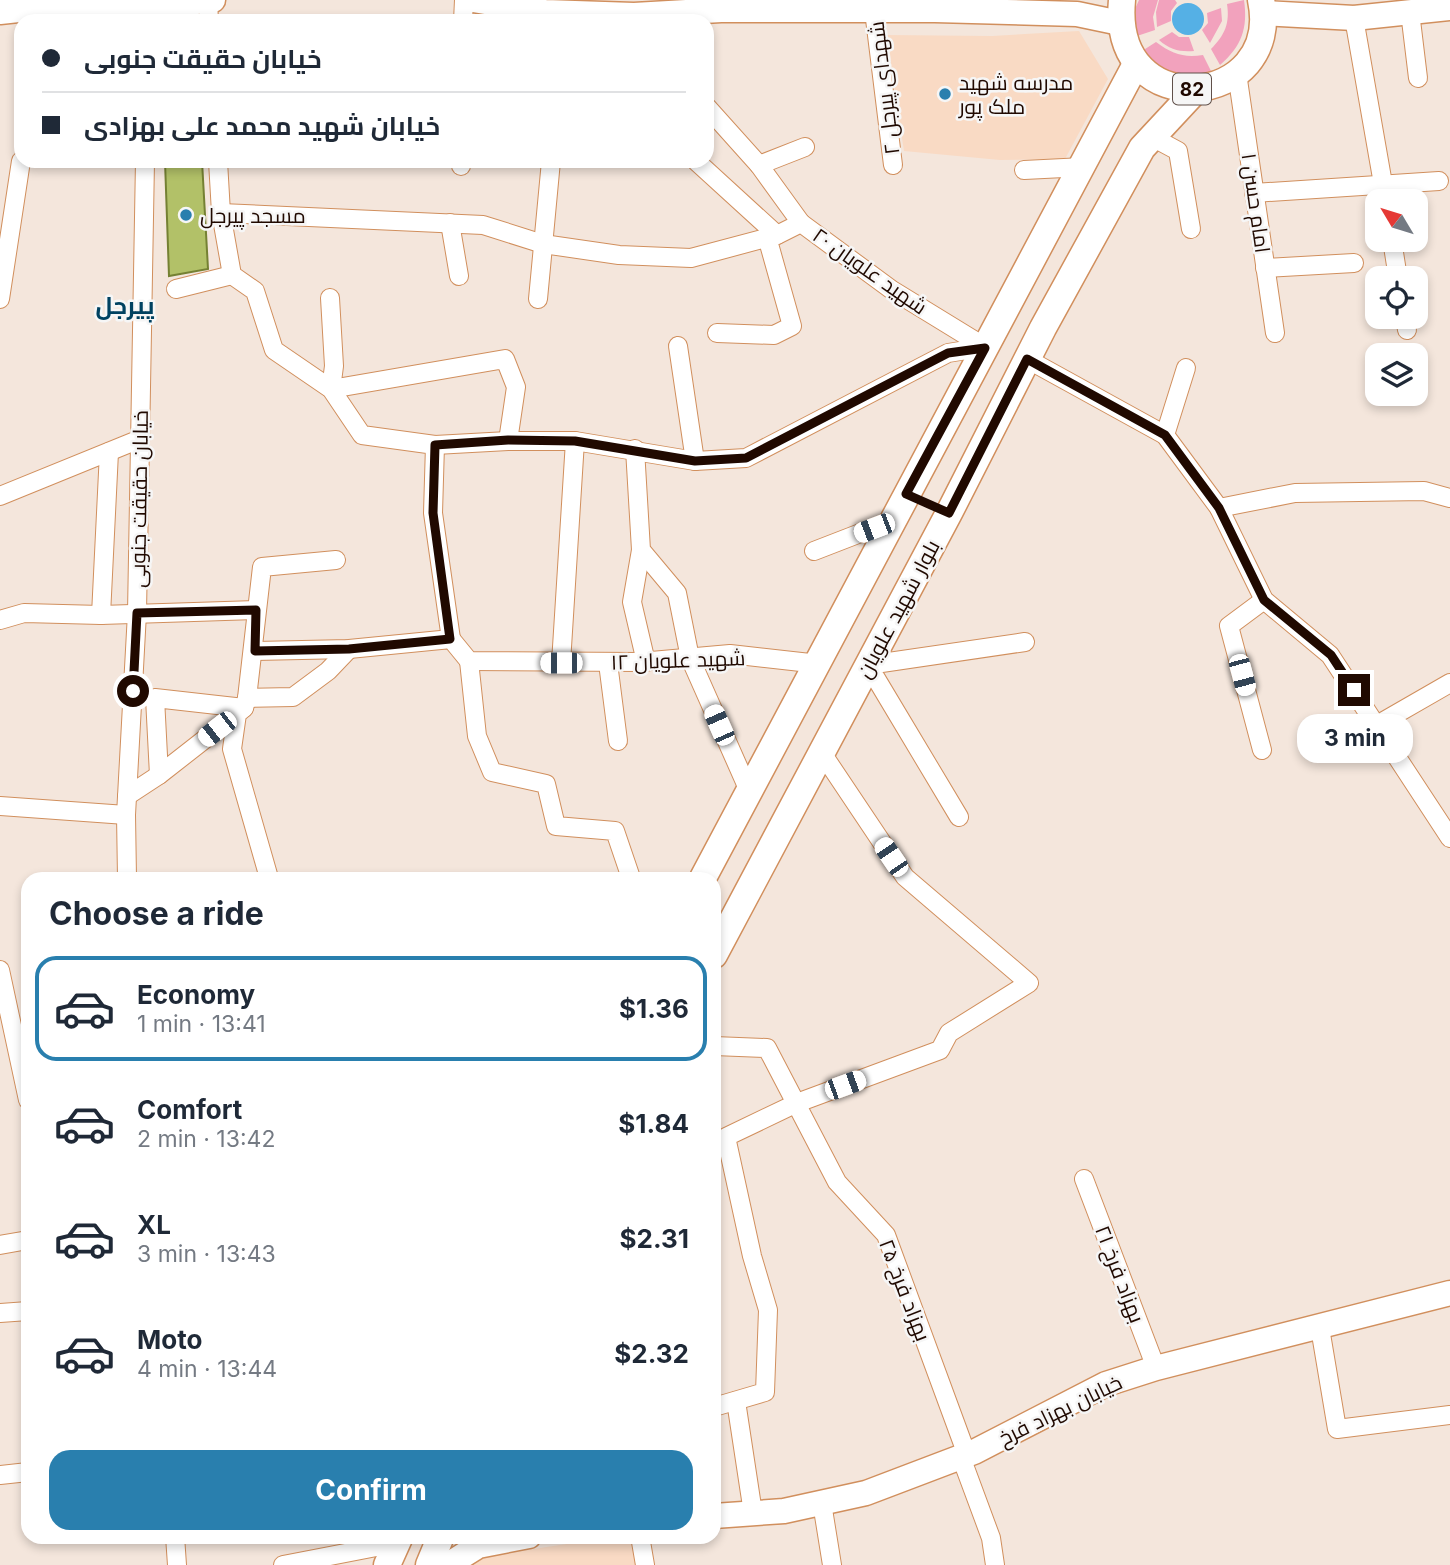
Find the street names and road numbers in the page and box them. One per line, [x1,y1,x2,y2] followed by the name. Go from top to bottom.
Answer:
[863,20,907,156] street label: شهدای پیرجل ۲
[1173,74,1211,104] road number: 82
[1235,151,1275,255] street label: امام حسن ۱
[808,222,932,320] street label: شهید علویان ۲۰
[125,410,154,588] street label: خیابان حقیقت جنوبی
[851,536,946,683] street label: بلوار شهید علویان
[610,645,746,676] street label: شهید علویان ۱۲
[1088,1222,1150,1327] street label: بهزاد فرخ ۲۱
[872,1236,936,1345] street label: بهزاد فرخ ۲۵
[994,1369,1127,1452] street label: خیابان بهزاد فرخ

